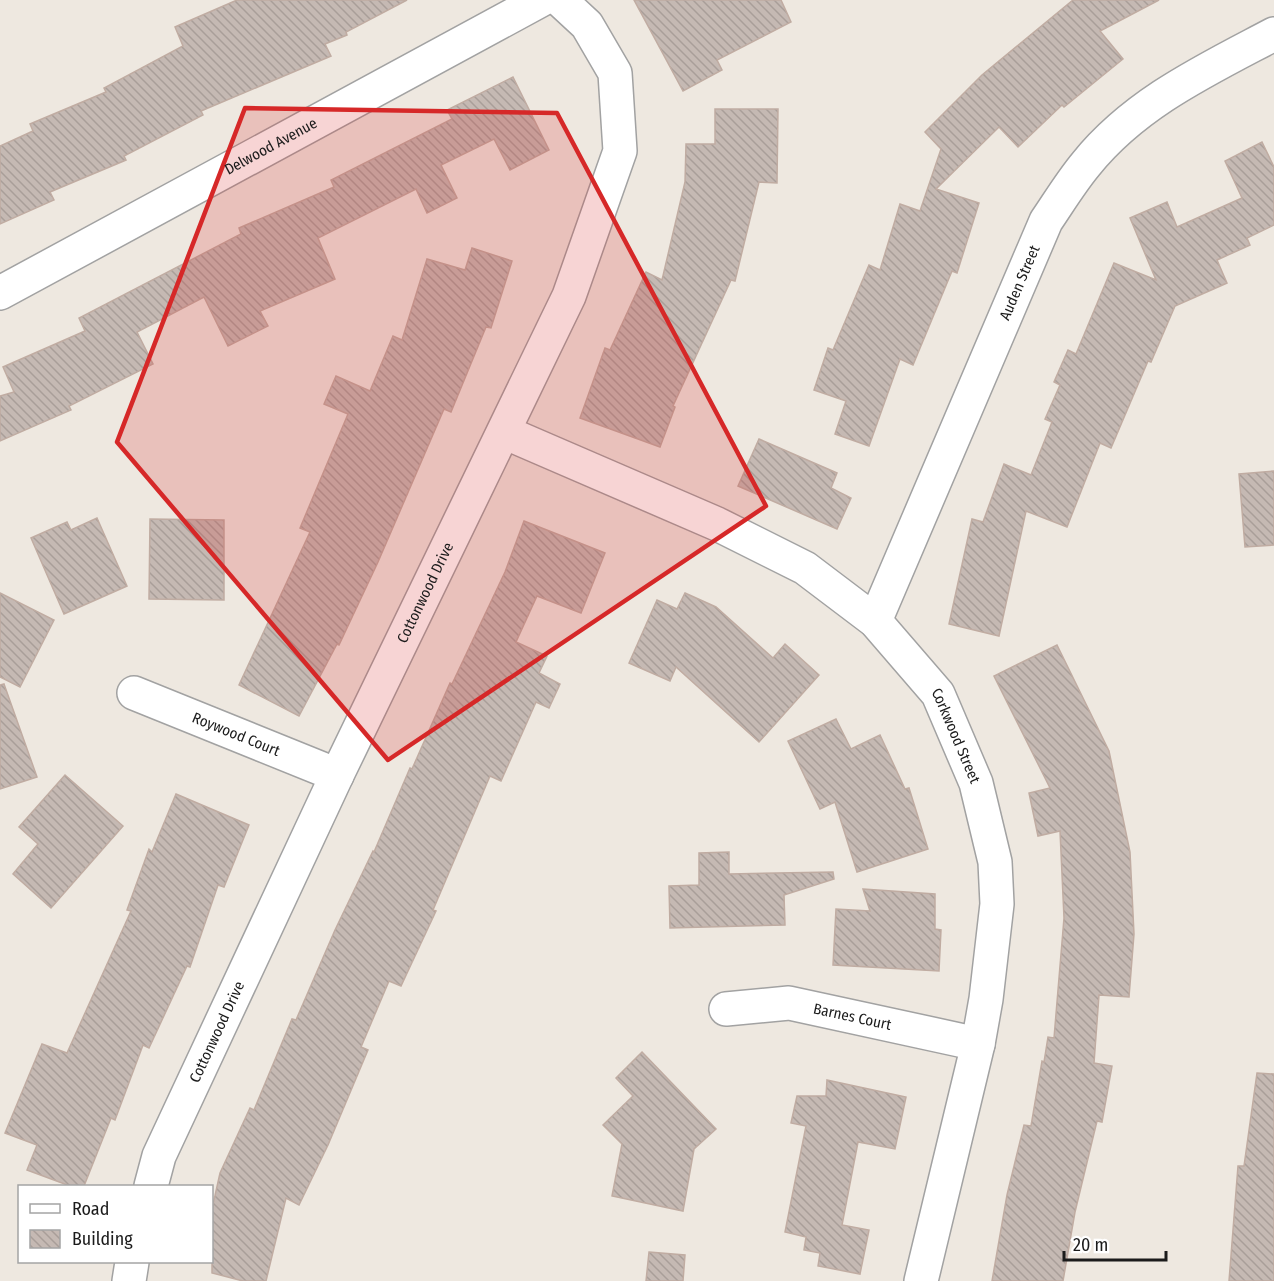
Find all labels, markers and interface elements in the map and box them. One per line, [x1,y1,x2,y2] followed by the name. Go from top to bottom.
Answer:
[222,114,320,179] street label: Delwood Avenue
[996,242,1044,323] street label: Auden Street
[393,540,457,646] street label: Cottonwood Drive
[928,684,984,786] street label: Corkwood Street
[190,708,283,760] street label: Roywood Court
[186,978,248,1085] street label: Cottonwood Drive
[812,1000,893,1034] street label: Barnes Court
[18,1185,213,1263] legend
[72,1198,109,1220] text: Road
[1064,1224,1166,1262] scale bar
[72,1228,133,1250] text: Building
[1073,1234,1108,1256] text: 20 m

